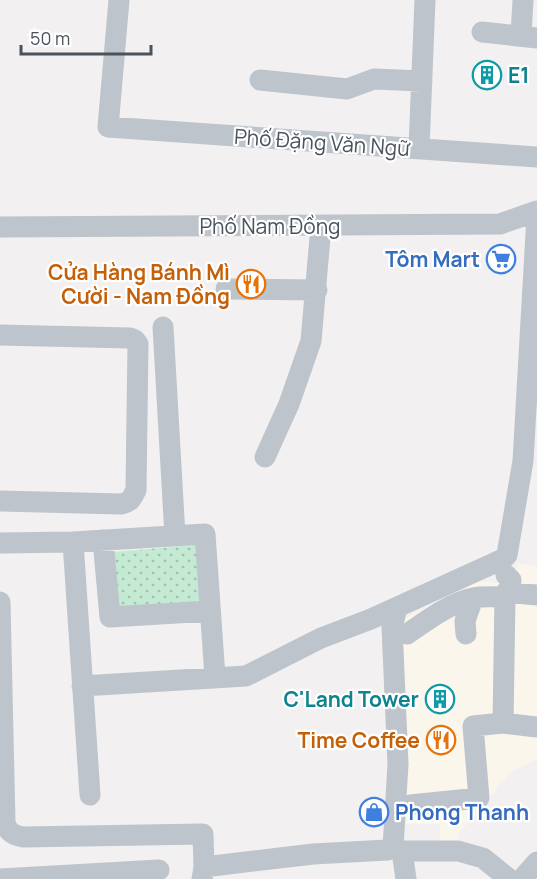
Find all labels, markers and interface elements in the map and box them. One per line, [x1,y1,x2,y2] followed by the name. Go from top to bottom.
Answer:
[21,18,152,56] scale bar
[30,26,70,50] text: 50 m
[471,59,503,91] building icon: E1
[508,61,529,89] place label: E1
[233,122,411,162] street label: Phố Đặng Văn Ngữ
[199,212,341,240] street label: Phố Nam Đồng
[485,243,517,275] supermarket icon: Tôm Mart
[385,245,480,273] place label: Tôm Mart
[48,258,230,310] place label: Cửa Hàng Bánh Mì Cười - Nam Đồng
[235,268,267,300] restaurant icon: Cửa Hàng Bánh Mì Cười - Nam Đồng
[424,683,456,715] building icon: C'Land Tower
[284,685,419,713] place label: C'Land Tower
[425,724,457,756] restaurant icon: Time Coffee
[297,726,420,754] place label: Time Coffee
[358,796,390,828] shop icon: Phong Thanh
[395,798,529,826] place label: Phong Thanh

